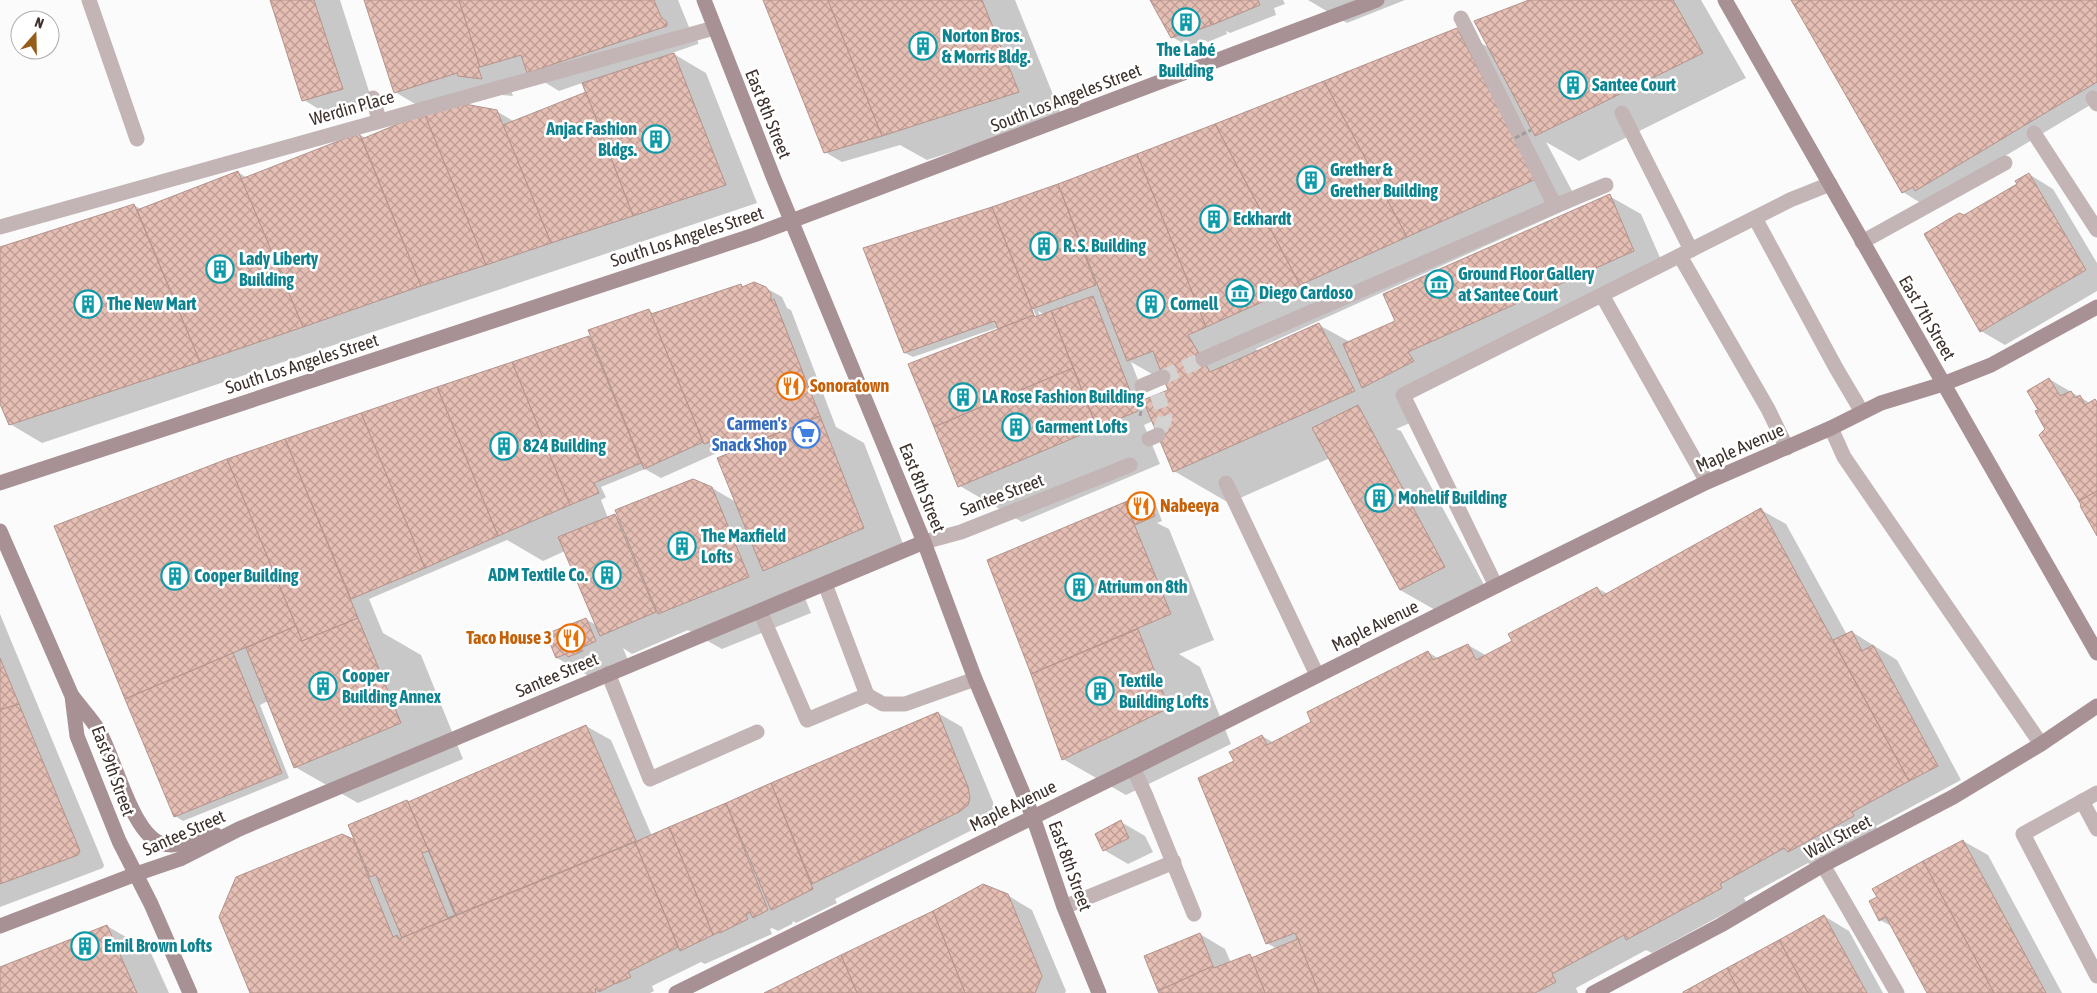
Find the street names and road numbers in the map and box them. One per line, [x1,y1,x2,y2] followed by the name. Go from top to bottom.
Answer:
[988,59,1144,136] street label: South Los Angeles Street
[741,66,796,161] street label: East 8th Street
[307,85,396,130] street label: Werdin Place
[608,202,766,271] street label: South Los Angeles Street
[1895,272,1960,364] street label: East 7th Street
[223,329,381,398] street label: South Los Angeles Street
[1693,419,1787,476] street label: Maple Avenue
[895,440,950,535] street label: East 8th Street
[957,469,1047,520] street label: Santee Street
[1328,596,1422,656] street label: Maple Avenue
[512,648,601,701] street label: Santee Street
[87,723,139,819] street label: East 9th Street
[966,776,1060,836] street label: Maple Avenue
[139,805,228,860] street label: Santee Street
[1801,810,1875,863] street label: Wall Street
[1044,818,1096,914] street label: East 8th Street

